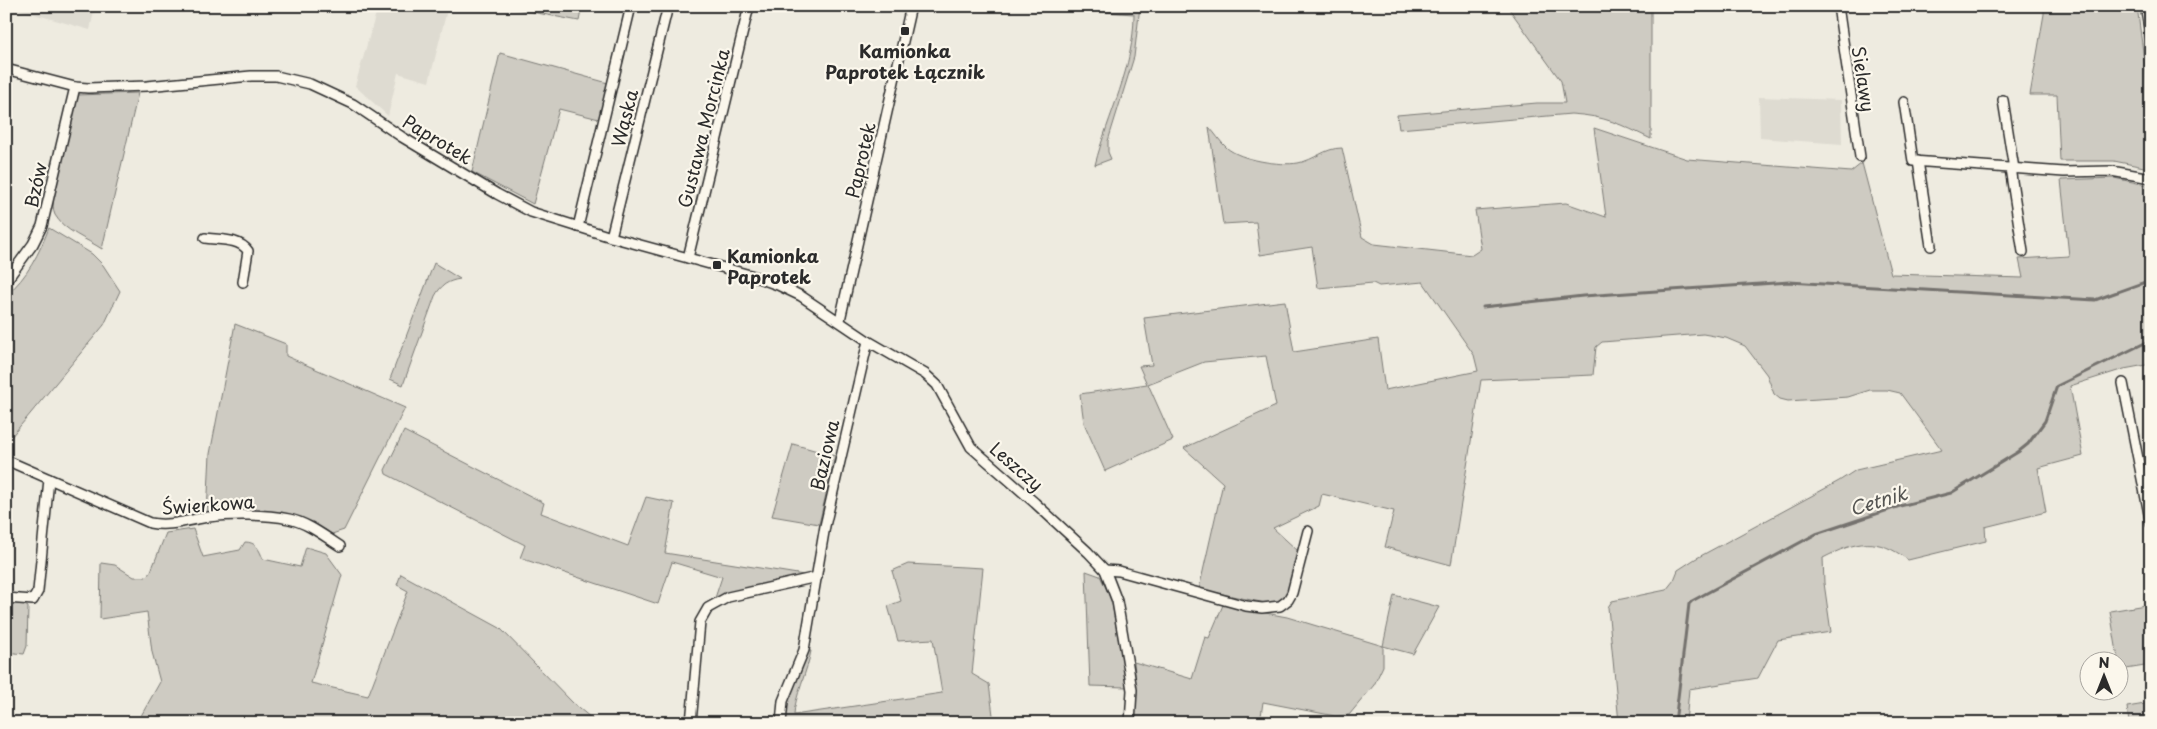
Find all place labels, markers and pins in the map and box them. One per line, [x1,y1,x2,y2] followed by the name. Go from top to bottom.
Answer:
[899,25,911,37] marker: Kamionka Paprotek Łącznik
[825,37,985,85] place label: Kamionka Paprotek Łącznik
[727,242,819,290] place label: Kamionka Paprotek
[711,259,723,271] marker: Kamionka Paprotek

